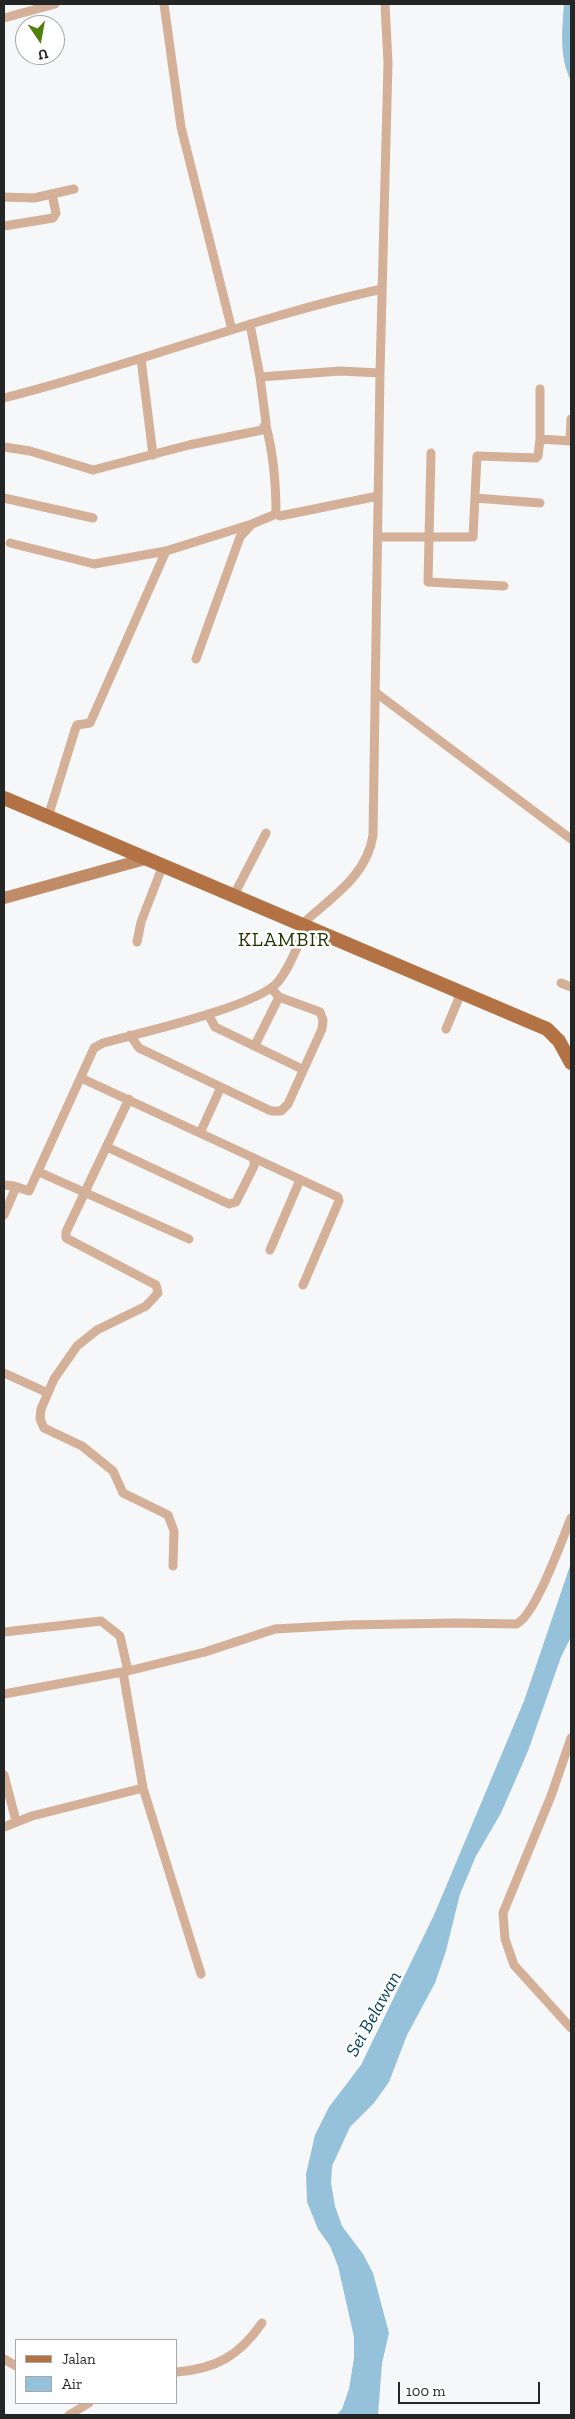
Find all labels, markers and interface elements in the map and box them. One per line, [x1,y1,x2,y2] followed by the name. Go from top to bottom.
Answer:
[15,15,65,65] north arrow
[36,45,50,64] text: U
[237,928,331,952] district label: KLAMBIR
[341,1967,407,2061] water label: Sei Belawan
[15,2339,178,2404] legend
[62,2350,96,2368] text: Jalan
[400,2372,542,2404] scale bar
[62,2375,82,2393] text: Air
[406,2382,445,2400] text: 100 m

